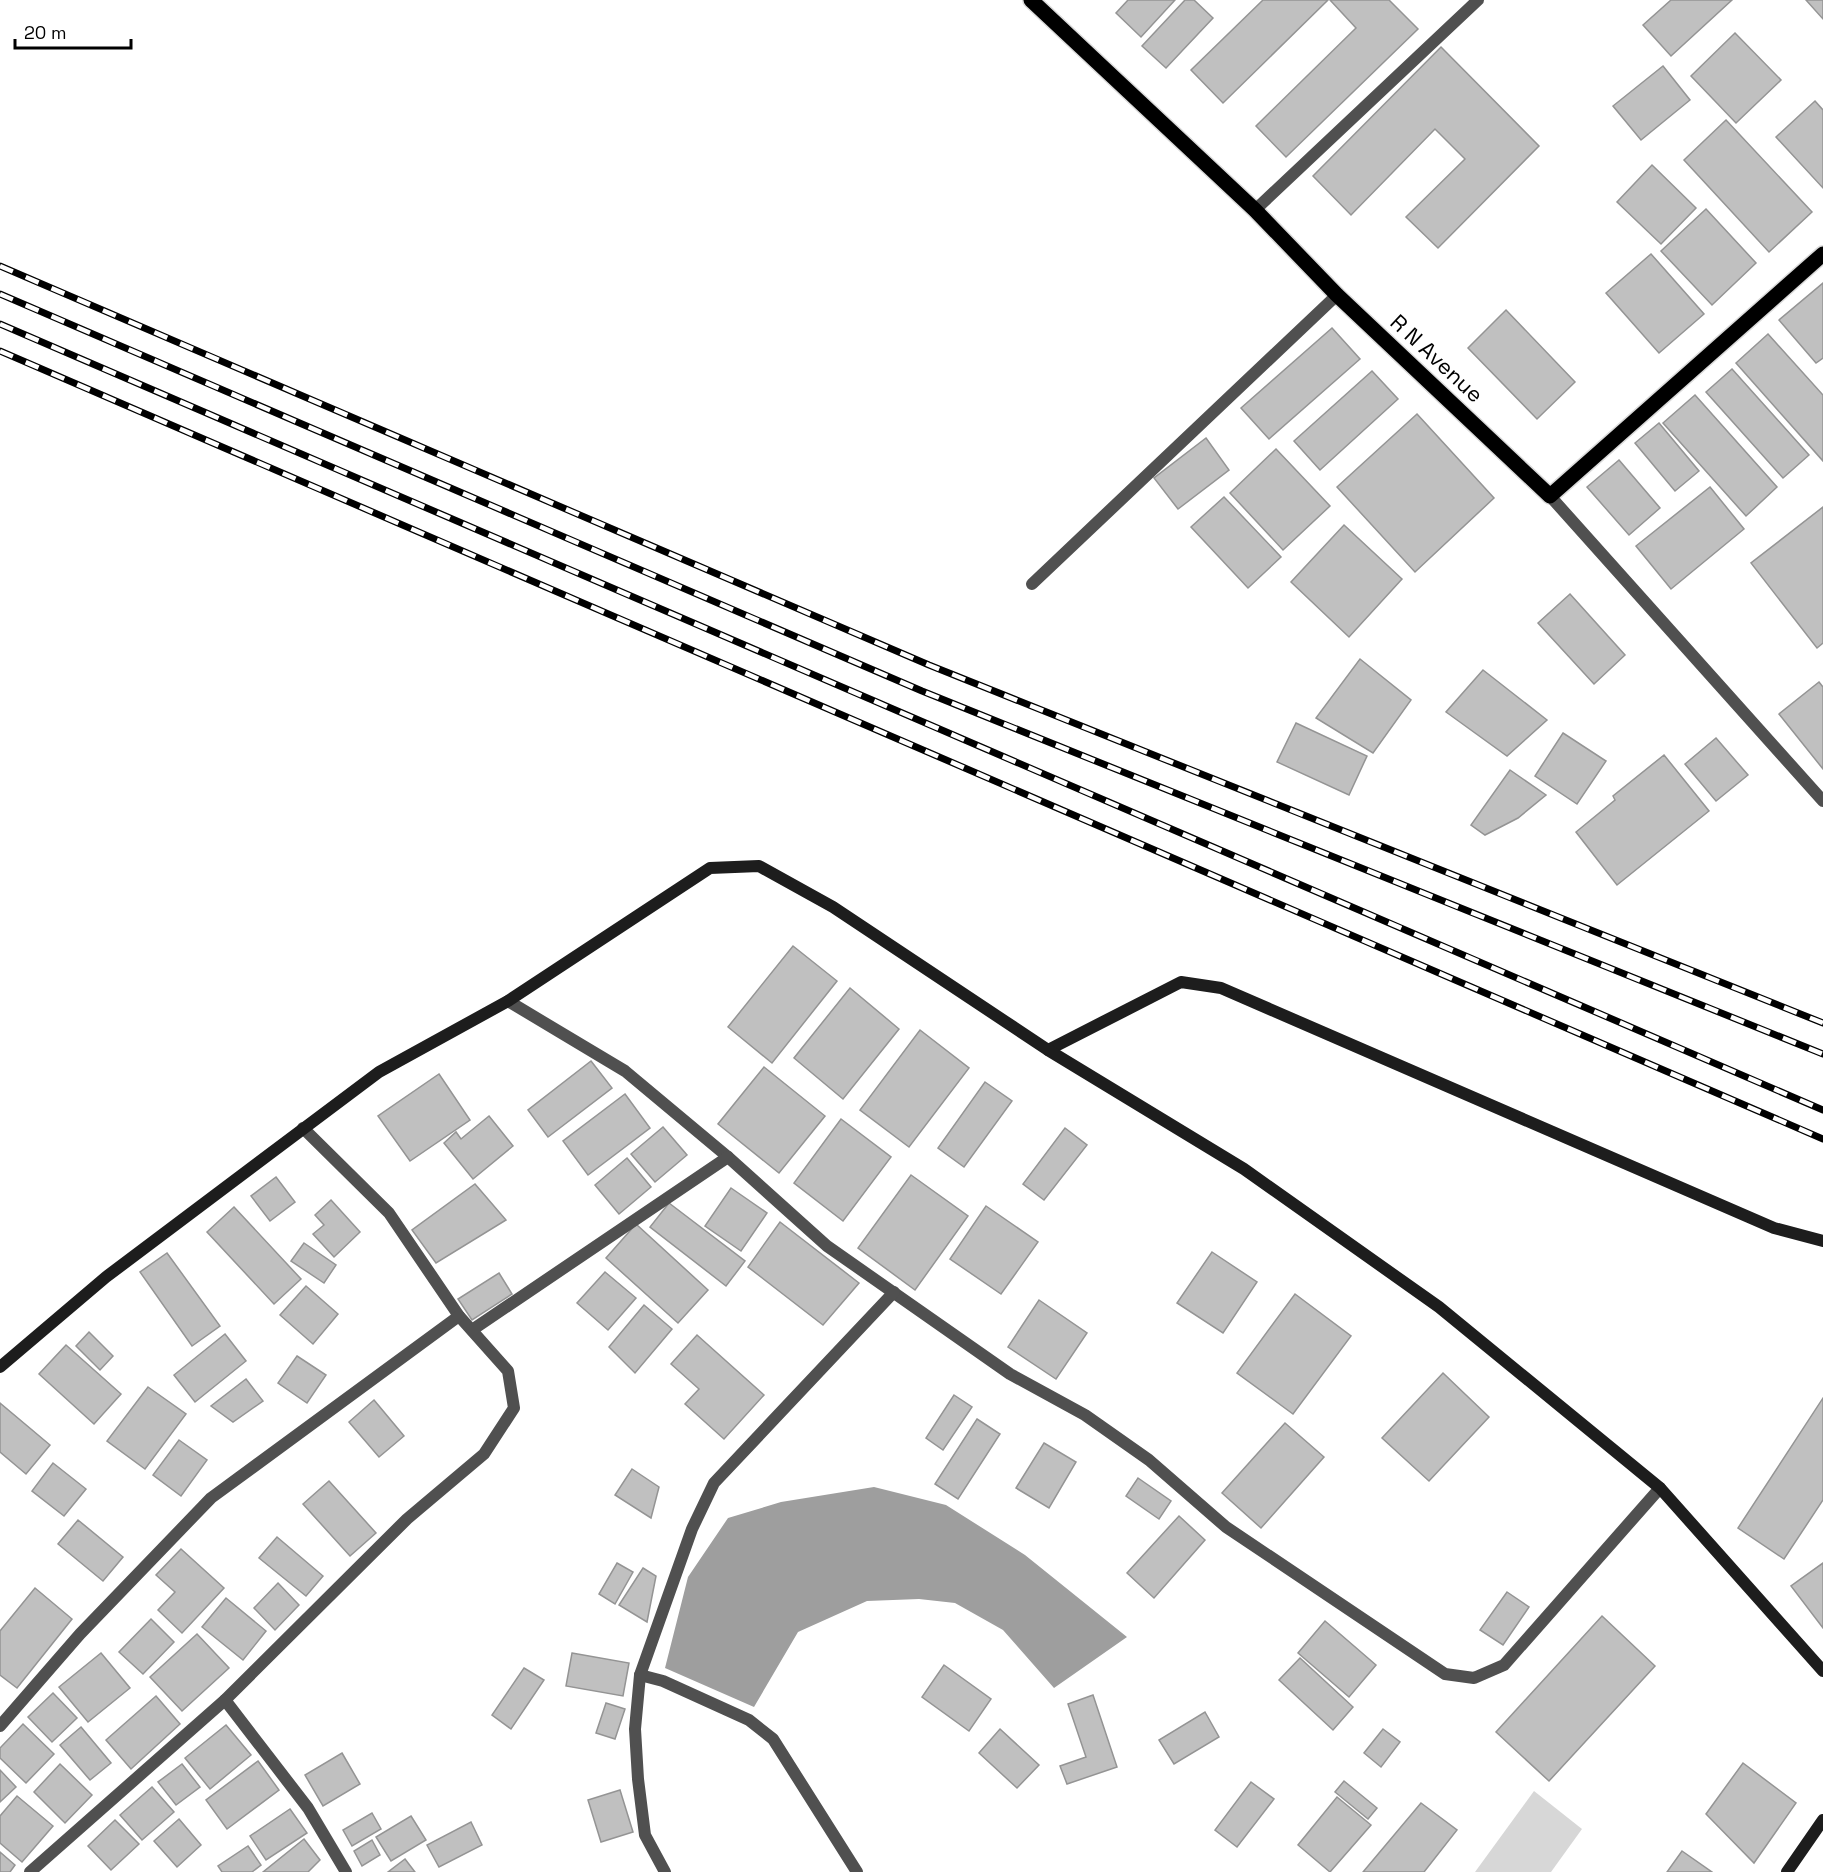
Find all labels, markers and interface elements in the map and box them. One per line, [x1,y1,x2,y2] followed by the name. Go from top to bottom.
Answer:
[15,12,130,50] scale bar
[24,21,67,44] text: 20 m
[1385,308,1489,408] street label: R N Avenue

